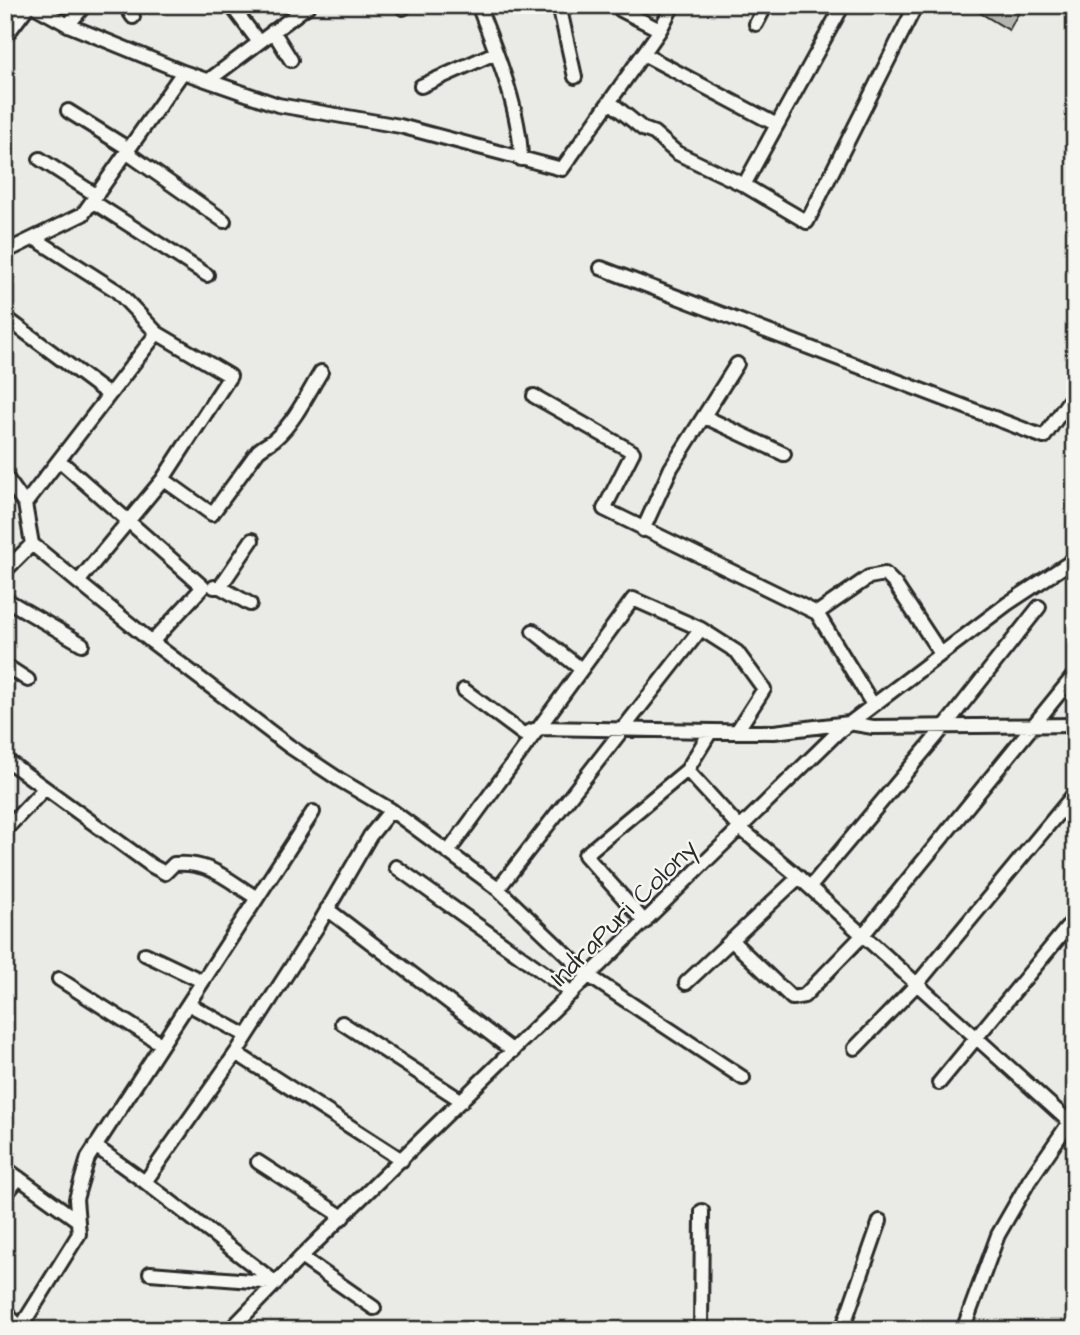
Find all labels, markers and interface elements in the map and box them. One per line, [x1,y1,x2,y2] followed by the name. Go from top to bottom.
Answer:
[542,831,707,996] street label: IndraPuri Colony

